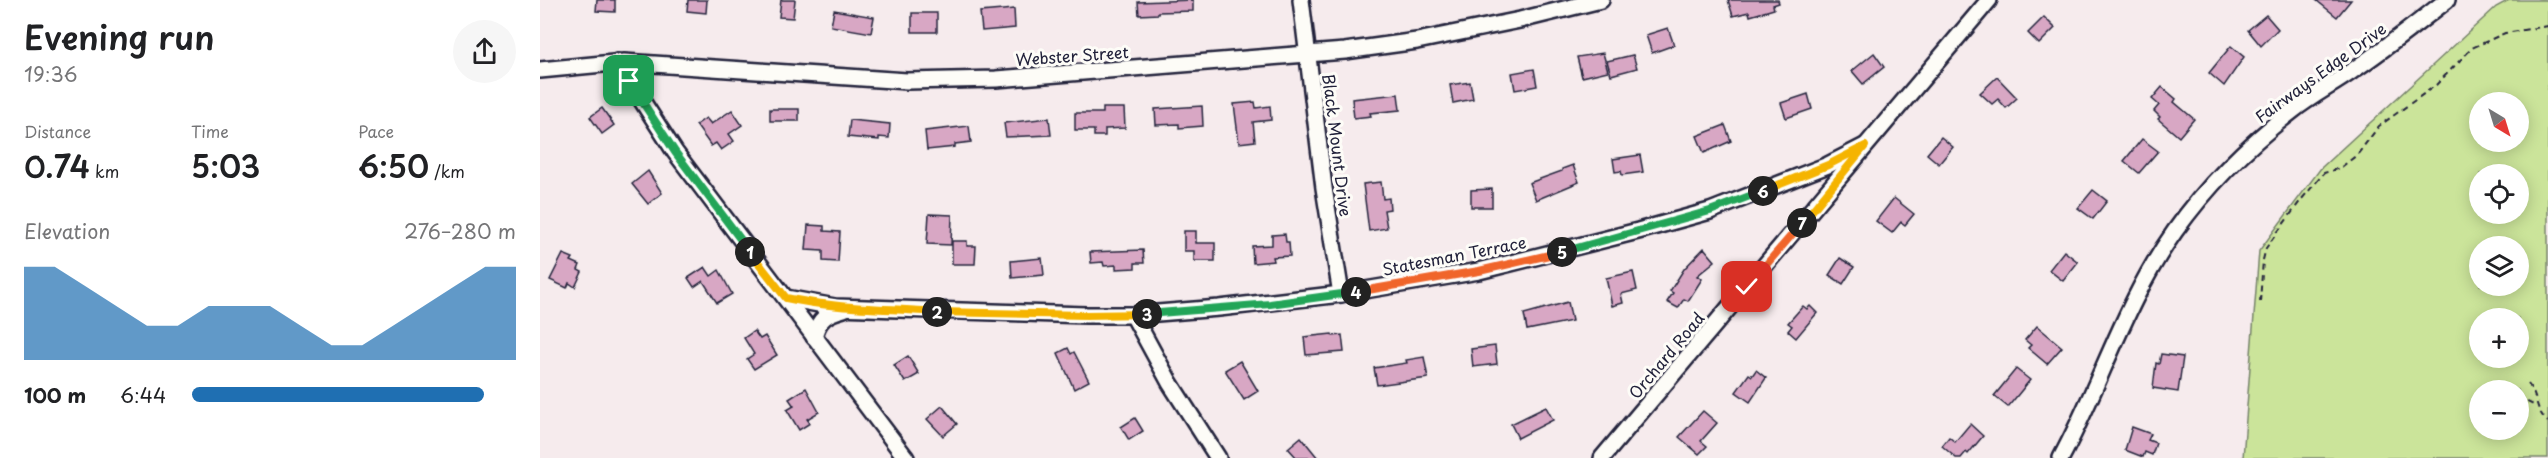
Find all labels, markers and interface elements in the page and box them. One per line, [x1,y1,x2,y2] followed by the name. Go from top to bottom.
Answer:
[24,11,215,61] text: Evening run
[2249,16,2391,128] street label: Fairways Edge Drive
[453,20,516,83] button: share
[1015,39,1129,71] street label: Webster Street
[603,55,654,106] pin
[24,59,78,89] text: 19:36
[612,64,645,97] icon: arrive
[1317,72,1359,218] street label: Black Mount Drive
[2469,92,2529,152] north arrow
[2469,92,2529,440] map controls
[24,119,91,143] text: Distance
[191,119,229,143] text: Time
[358,119,394,143] text: Pace
[24,143,90,188] text: 0.74
[191,143,260,188] text: 5:03
[358,143,429,188] text: 6:50
[90,159,119,183] text: km
[429,159,465,183] text: /km
[2469,164,2529,224] button: locate
[1748,176,1778,206] pin: 6
[1757,179,1769,203] text: 6
[1787,208,1817,238] pin: 7
[1797,211,1807,235] text: 7
[24,216,110,246] text: Elevation
[404,216,516,246] text: 276–280 m
[1380,229,1528,281] street label: Statesman Terrace
[2469,236,2529,296] button: layers
[735,237,765,267] pin: 1
[1547,237,1577,267] pin: 5
[746,240,754,264] text: 1
[1557,240,1567,264] text: 5
[1721,261,1772,312] pin
[1730,270,1763,303] icon: check
[1341,277,1371,307] pin: 4
[1351,280,1361,304] text: 4
[922,297,952,327] pin: 2
[1132,299,1162,329] pin: 3
[931,300,943,324] text: 2
[1142,302,1152,326] text: 3
[1623,306,1709,404] street label: Orchard Road
[2469,308,2529,368] button: +
[24,380,86,410] text: 100 m
[120,380,166,410] text: 6:44
[2469,380,2529,440] button: −

